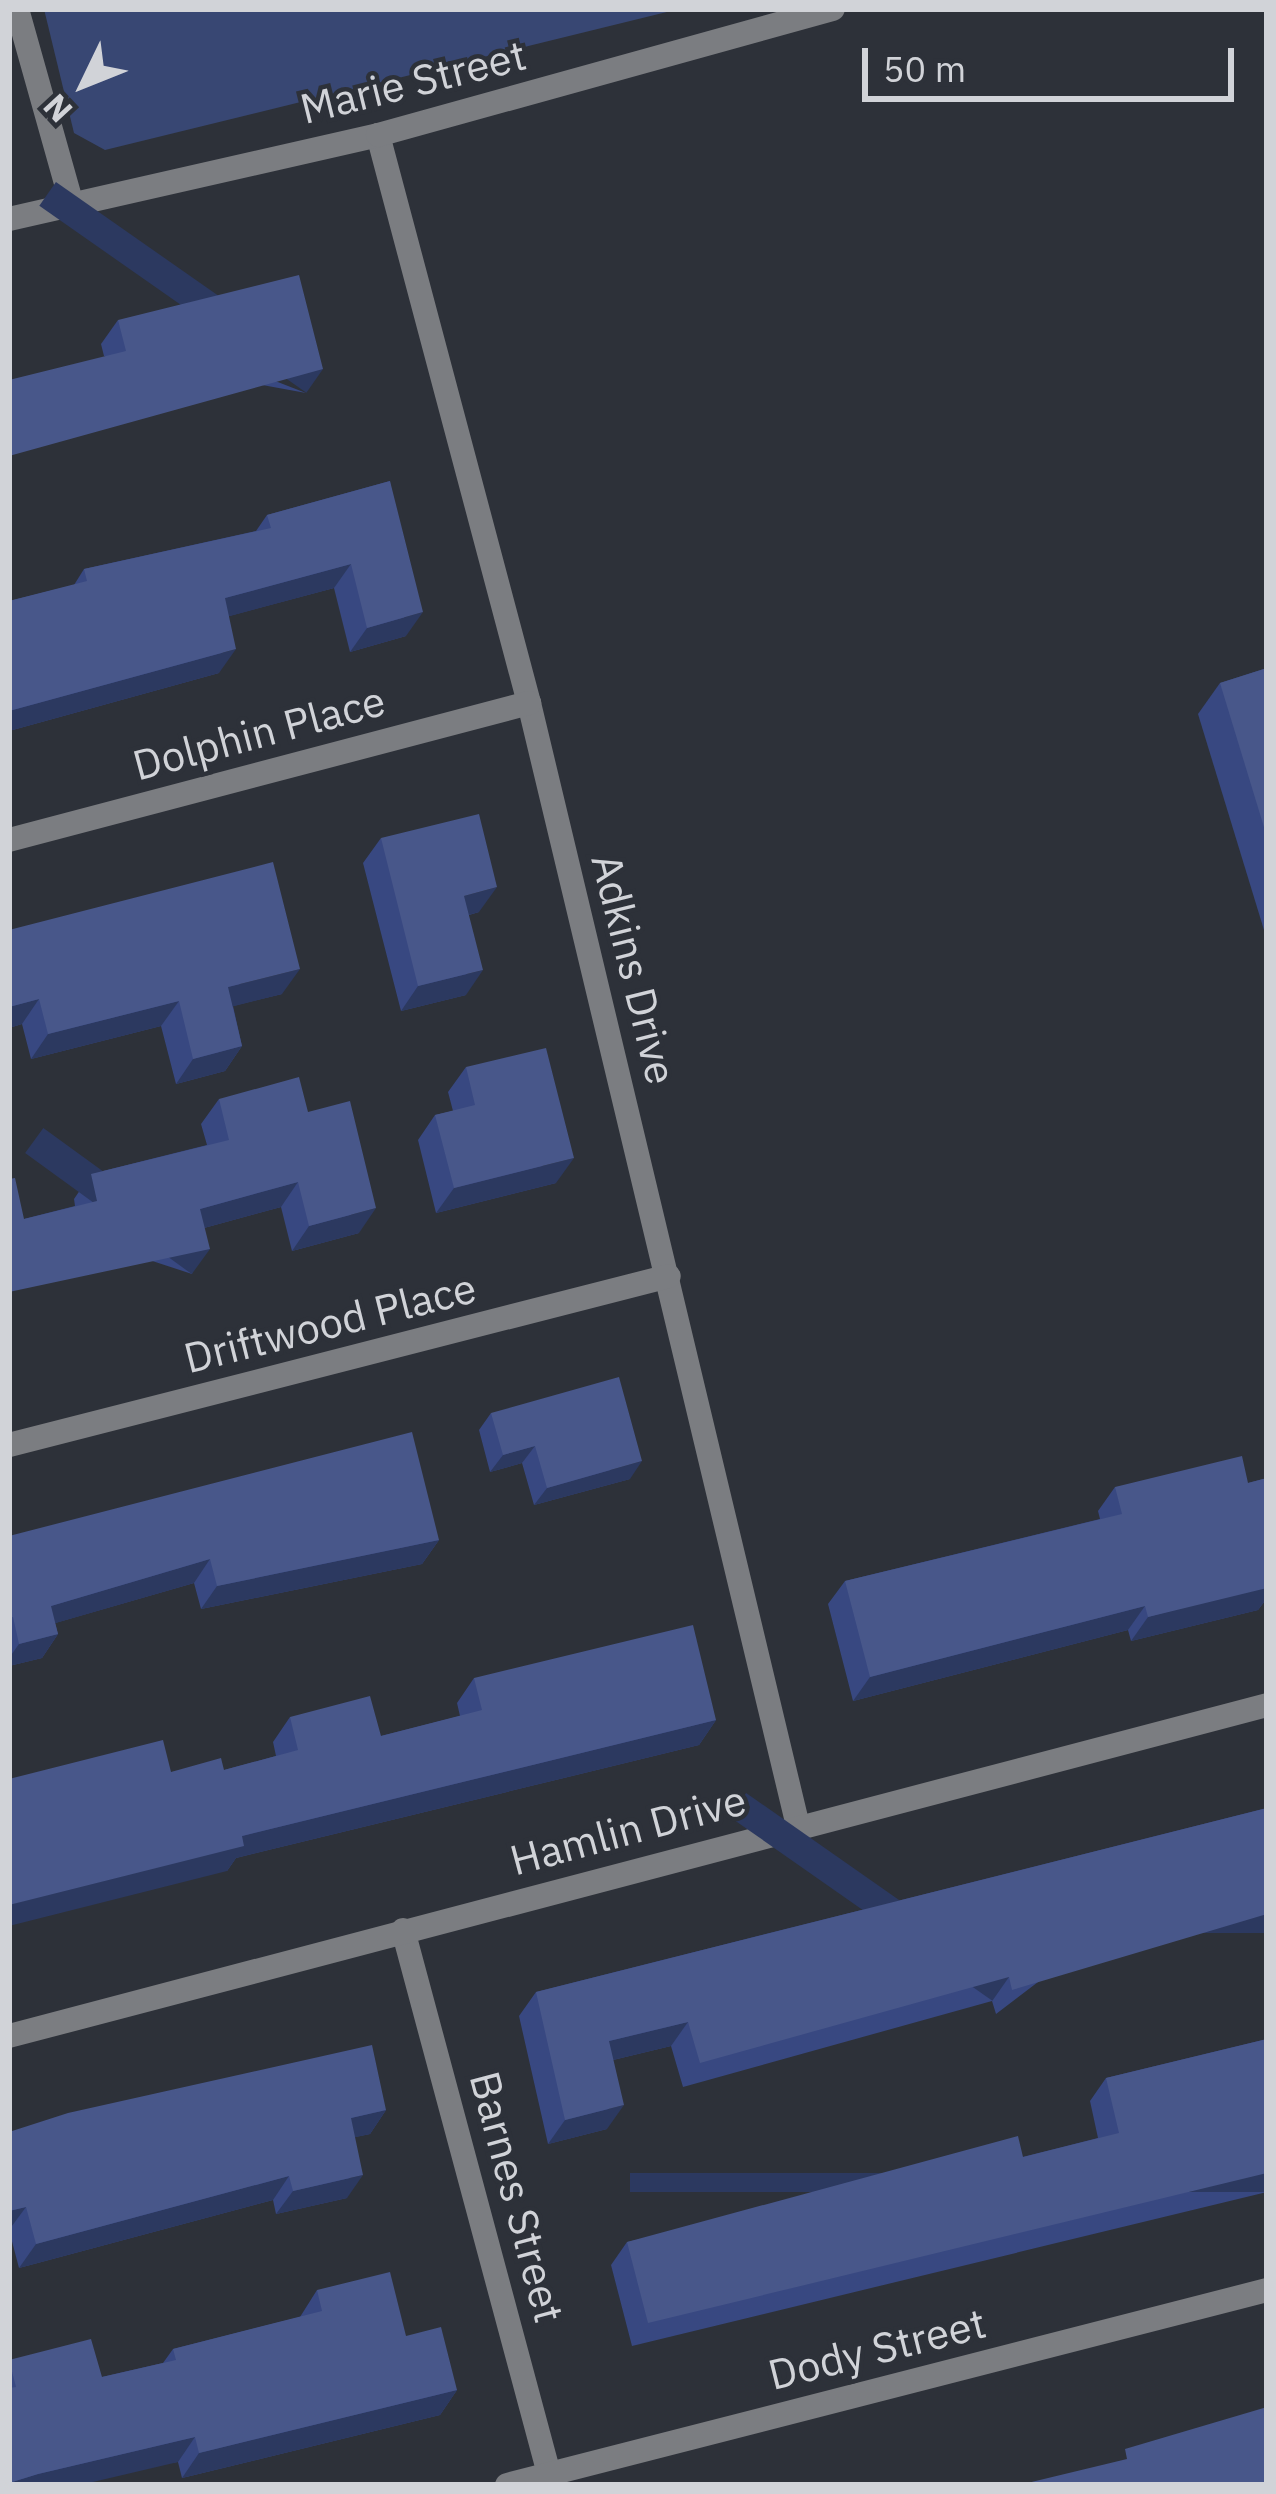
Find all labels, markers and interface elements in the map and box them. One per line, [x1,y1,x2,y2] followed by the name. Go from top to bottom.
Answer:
[24,24,144,144] north arrow
[868,24,1240,98] scale bar
[295,30,531,134] street label: Marie Street
[883,45,966,92] text: 50 m
[33,85,81,132] text: N
[127,675,391,791] street label: Dolphin Place
[581,849,687,1089] street label: Adkins Drive
[179,1262,481,1384] street label: Driftwood Place
[505,1774,751,1886] street label: Hamlin Drive
[459,2066,575,2328] street label: Barnes Street
[763,2298,991,2400] street label: Dody Street

